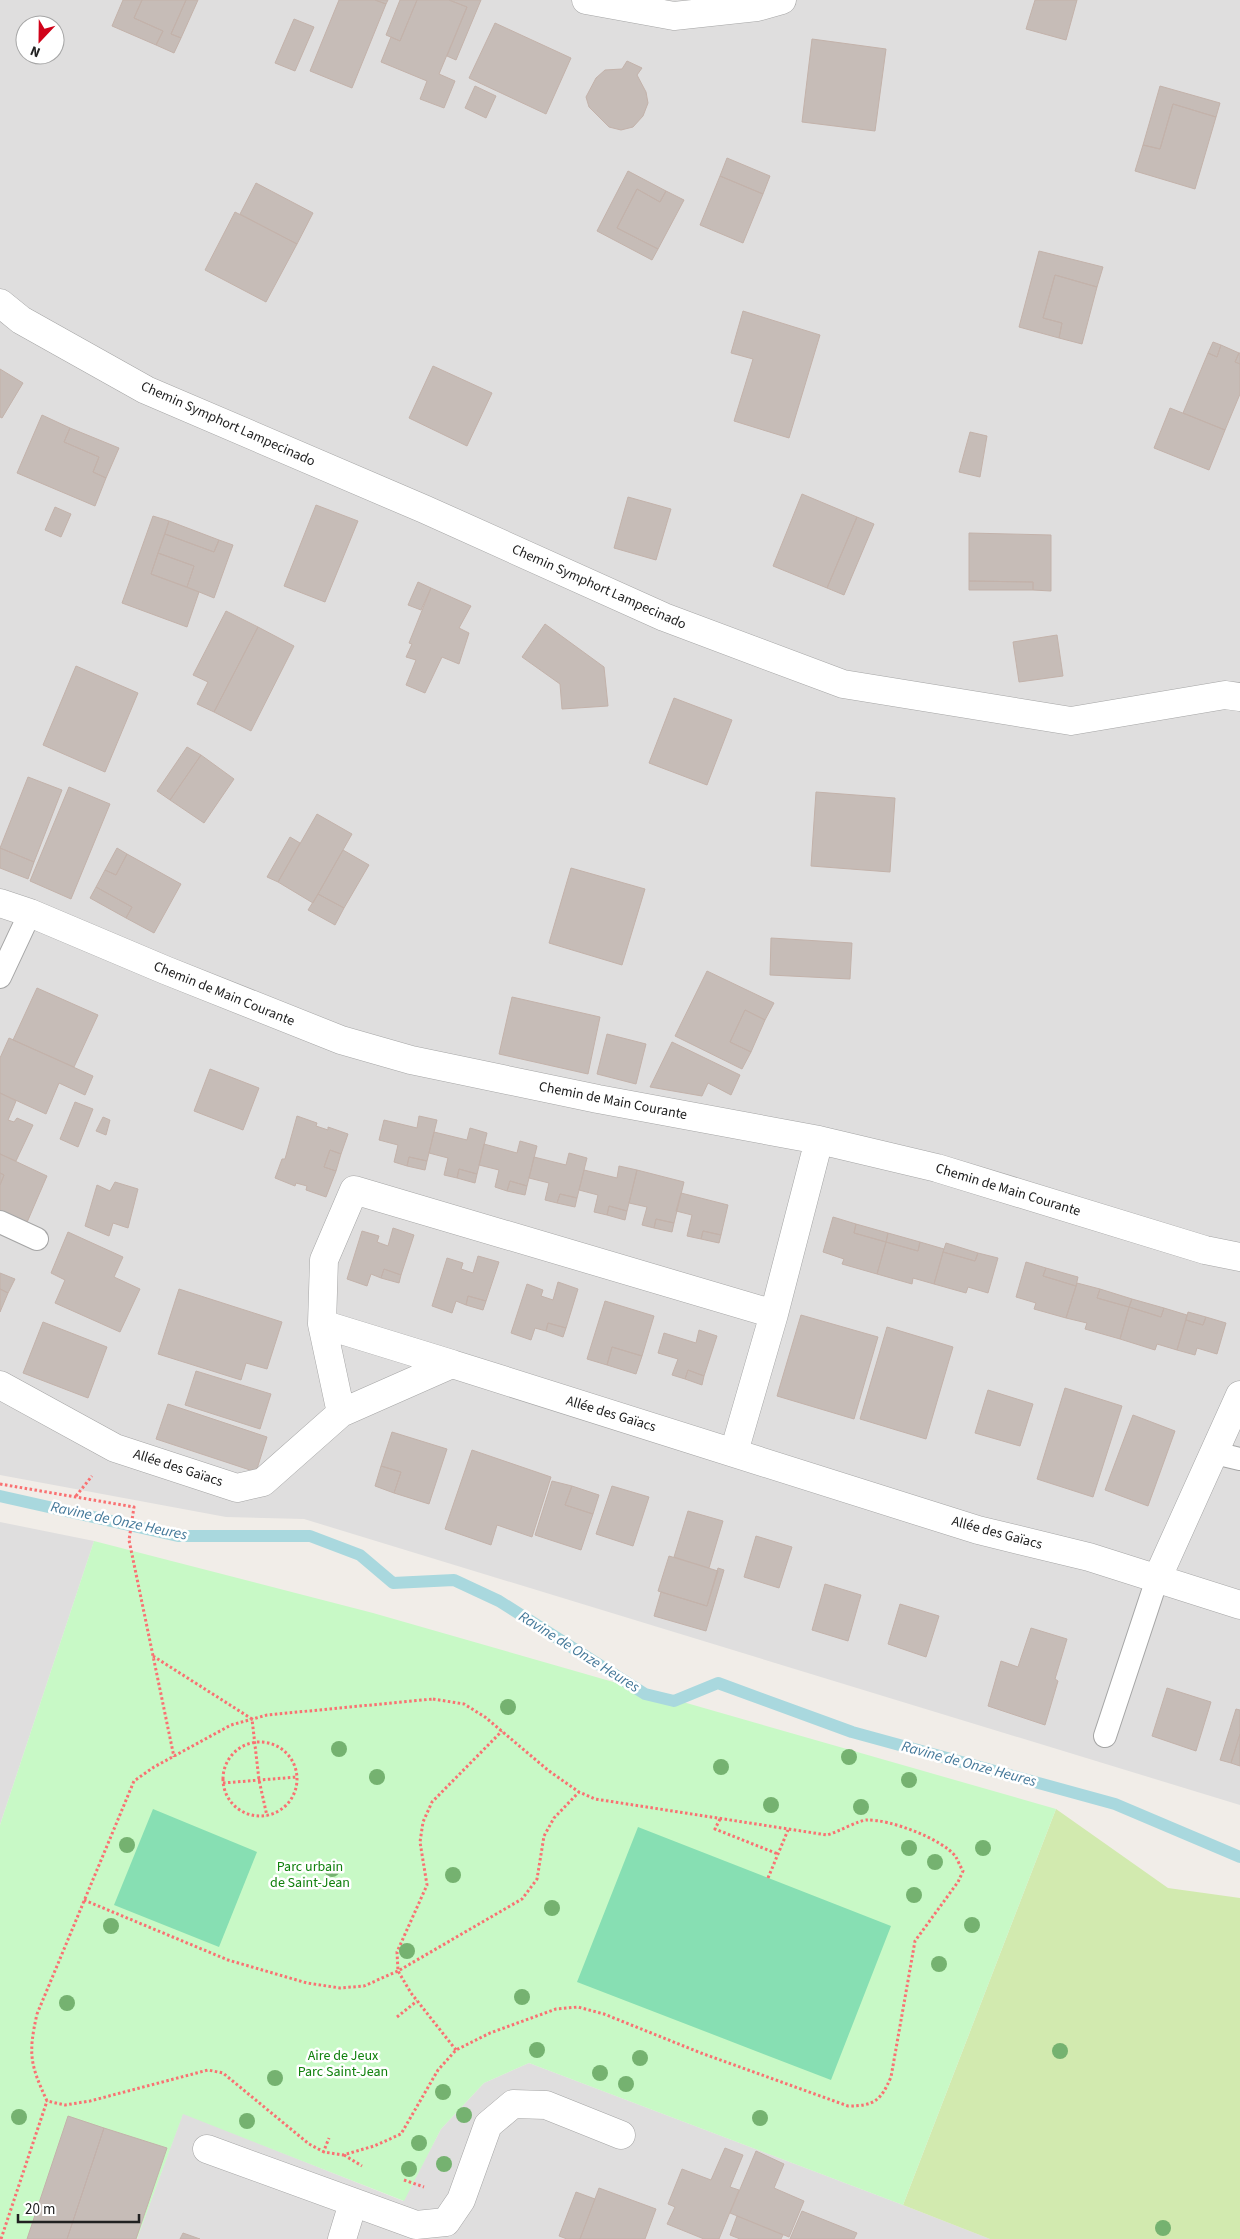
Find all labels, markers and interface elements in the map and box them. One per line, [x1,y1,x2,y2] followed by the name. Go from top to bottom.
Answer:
[15,15,65,65] north arrow
[27,40,44,62] text: N
[138,376,318,472] street label: Chemin Symphort Lampecinado
[509,539,689,635] street label: Chemin Symphort Lampecinado
[150,957,298,1032] street label: Chemin de Main Courante
[537,1077,689,1125] street label: Chemin de Main Courante
[933,1158,1083,1222] street label: Chemin de Main Courante
[563,1391,659,1437] street label: Allée des Gaïacs
[131,1444,226,1492] street label: Allée des Gaïacs
[49,1496,189,1546] water label: Ravine de Onze Heures
[949,1511,1045,1555] street label: Allée des Gaïacs
[515,1606,643,1698] water label: Ravine de Onze Heures
[899,1736,1039,1792] water label: Ravine de Onze Heures
[270,1857,350,1893] park label: Parc urbain de Saint-Jean
[298,2046,388,2082] park label: Aire de Jeux Parc Saint-Jean
[18,2192,139,2224] scale bar
[25,2199,55,2220] text: 20 m

